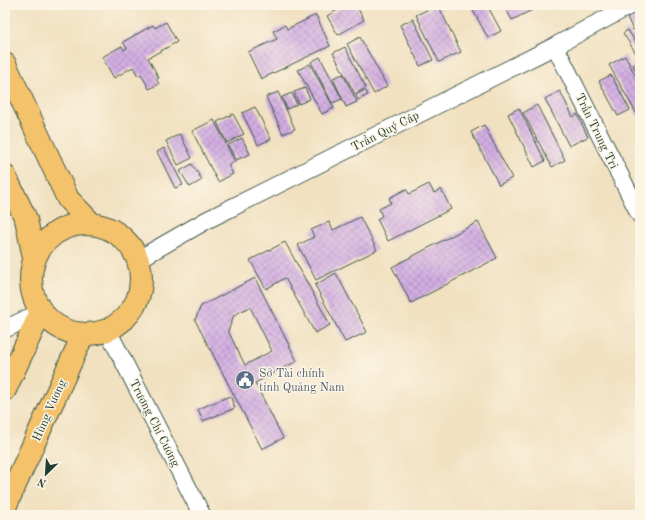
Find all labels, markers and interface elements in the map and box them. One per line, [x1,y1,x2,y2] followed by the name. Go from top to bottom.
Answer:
[573,91,621,171] street label: Trần Trung Tri
[349,108,421,154] street label: Trần Quý Cáp
[259,368,345,394] place label: Sở Tài chính tỉnh Quảng Nam
[234,369,256,391] public building icon: Sở Tài chính tỉnh Quảng Nam
[31,377,69,443] street label: Hùng Vương
[127,378,182,470] street label: Trương Chí Cương
[26,454,66,494] north arrow
[36,475,49,488] text: N

